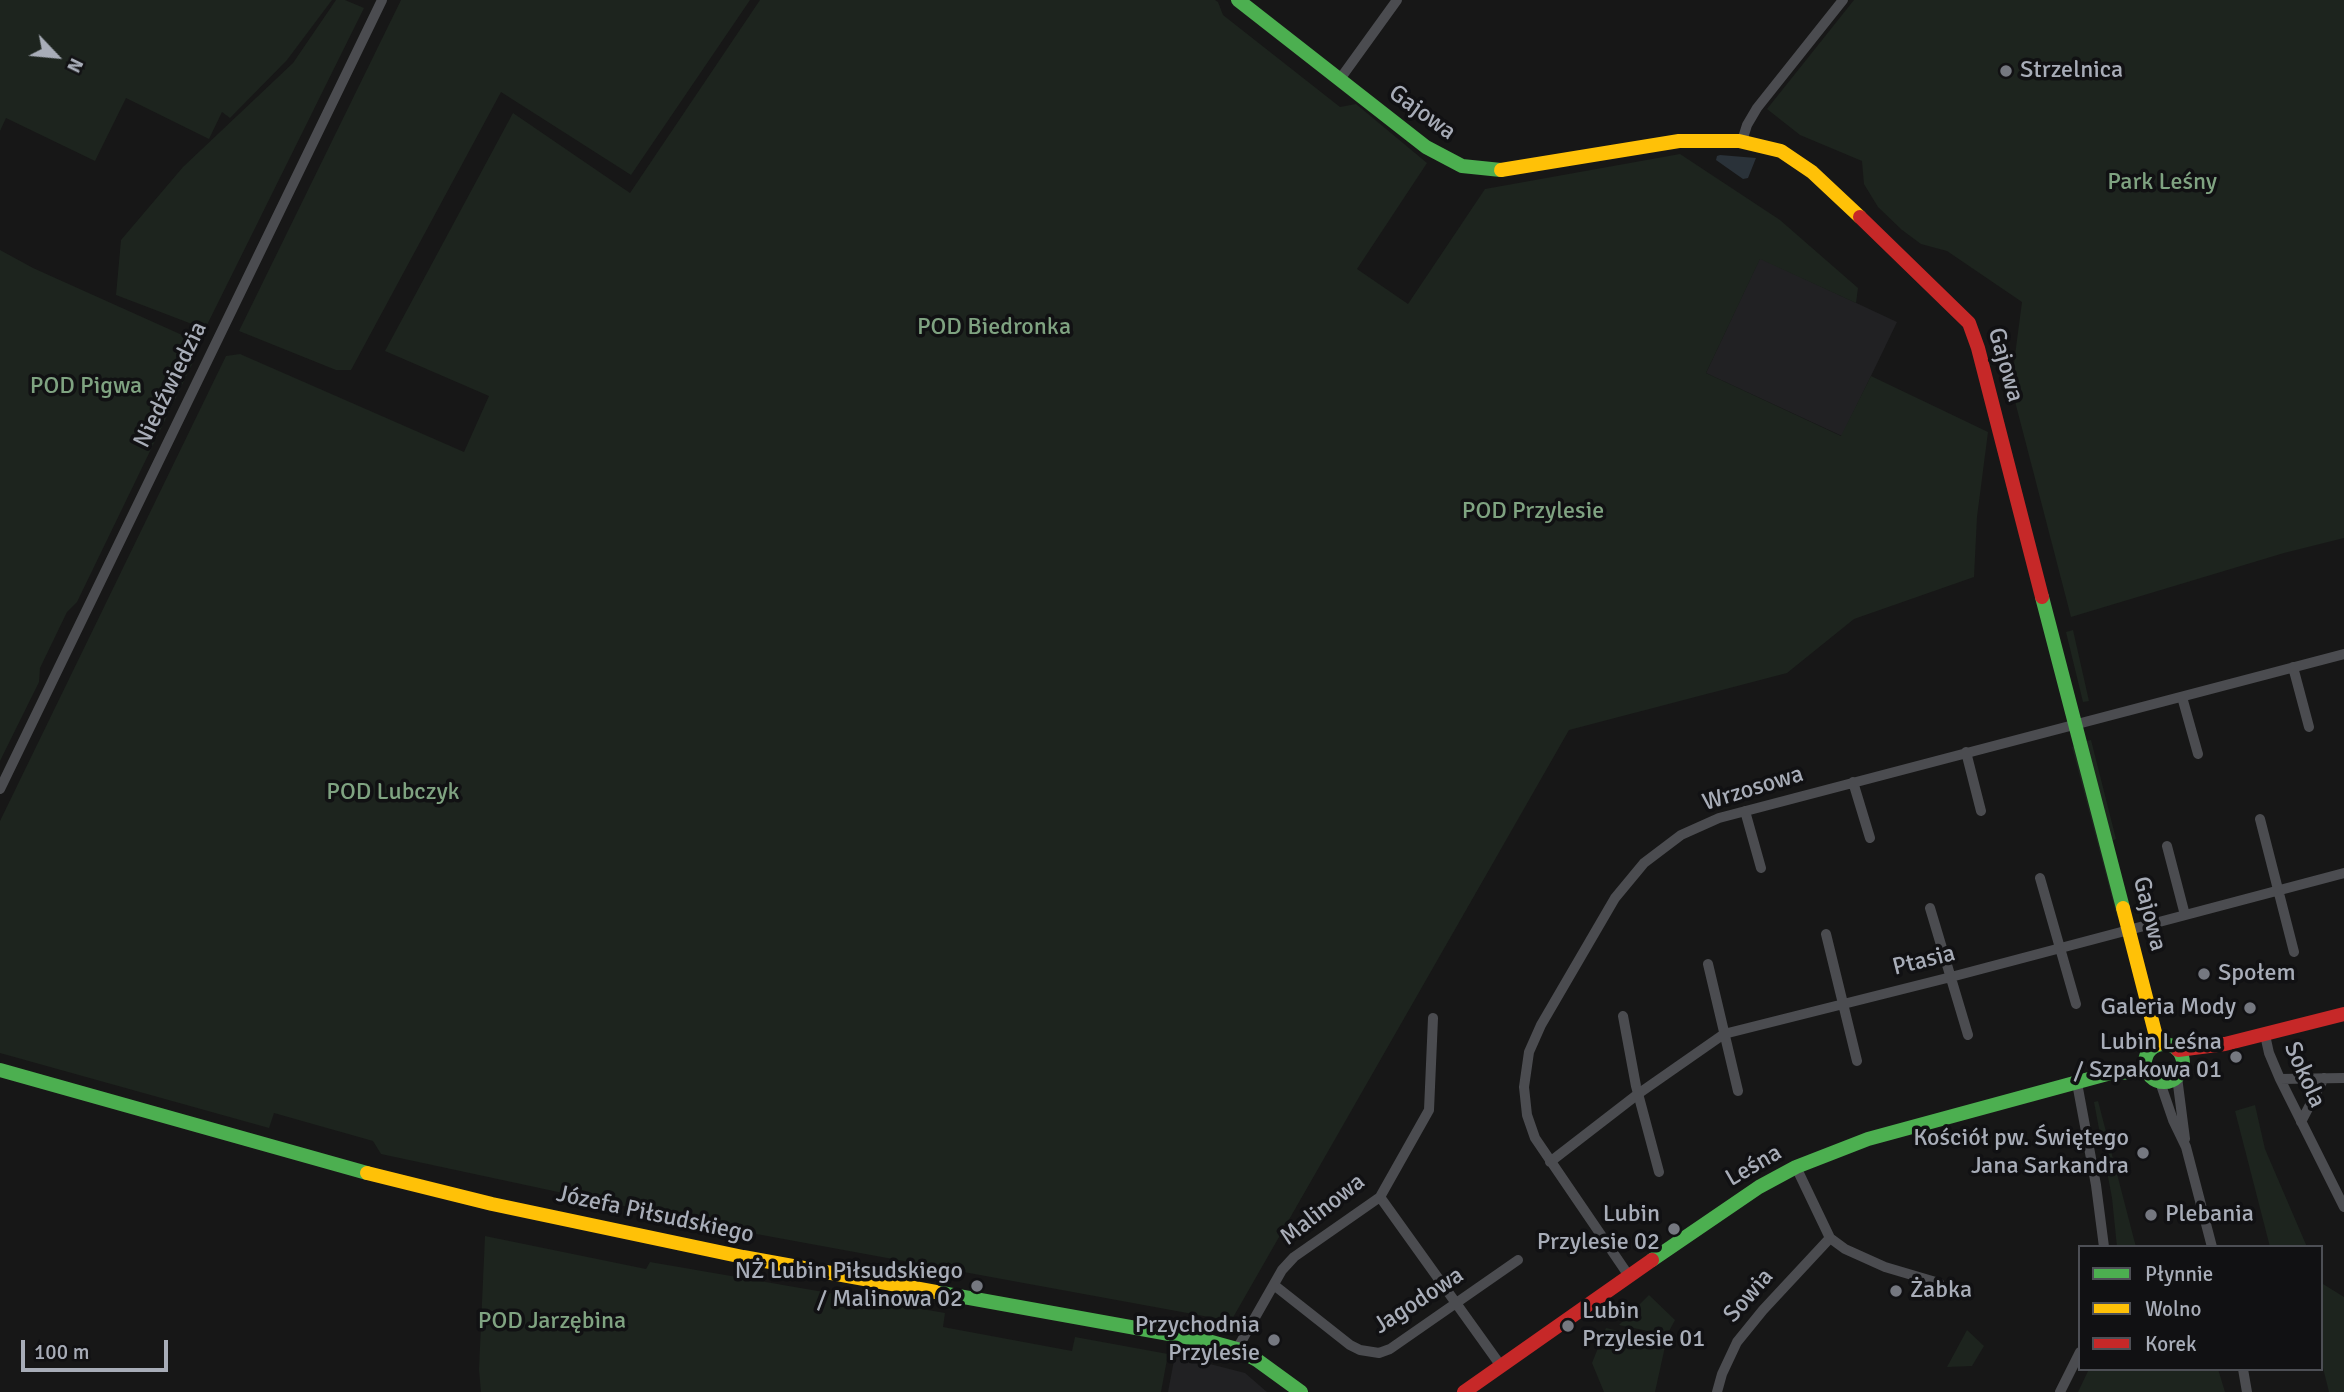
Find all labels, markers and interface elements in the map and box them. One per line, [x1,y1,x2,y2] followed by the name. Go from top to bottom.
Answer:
[21,21,91,91] north arrow
[61,54,89,76] text: N
[2020,57,2123,85] place label: Strzelnica
[1998,63,2014,79] marker: Strzelnica
[1383,79,1461,147] street label: Gajowa
[2107,169,2217,197] park label: Park Leśny
[917,314,1071,342] park label: POD Biedronka
[128,317,214,453] street label: Niedźwiedzia
[1981,325,2029,405] street label: Gajowa
[30,373,142,401] park label: POD Pigwa
[1462,498,1604,526] park label: POD Przylesie
[1699,760,1807,818] street label: Wrzosowa
[326,779,460,807] park label: POD Lubczyk
[2126,874,2172,954] street label: Gajowa
[1890,939,1958,983] street label: Ptasia
[2218,960,2296,988] place label: Społem
[2196,966,2212,982] marker: Społem
[2101,994,2236,1022] place label: Galeria Mody
[2242,1000,2258,1016] marker: Galeria Mody
[2074,1029,2222,1085] place label: Lubin Leśna / Szpakowa 01
[2277,1038,2331,1112] street label: Sokola
[2228,1049,2244,1065] marker: Lubin Leśna / Szpakowa 01
[1913,1125,2129,1181] place label: Kościół pw. Świętego Jana Sarkandra
[1721,1139,1787,1193] street label: Leśna
[2135,1145,2151,1161] marker: Kościół pw. Świętego Jana Sarkandra
[1275,1168,1371,1252] street label: Malinowa
[554,1180,756,1250] street label: Józefa Piłsudskiego
[1537,1201,1660,1257] place label: Lubin Przylesie 02
[2165,1201,2254,1229] place label: Plebania
[2143,1207,2159,1223] marker: Plebania
[1666,1221,1682,1237] marker: Lubin Przylesie 02
[2078,1245,2323,1371] legend
[735,1258,963,1314] place label: NŻ Lubin Piłsudskiego / Malinowa 02
[1369,1261,1469,1341] street label: Jagodowa
[2145,1261,2213,1287] text: Płynnie
[1718,1263,1780,1329] street label: Sowia
[1910,1277,1972,1305] place label: Żabka
[969,1278,985,1294] marker: NŻ Lubin Piłsudskiego / Malinowa 02
[1888,1283,1904,1299] marker: Żabka
[2145,1296,2201,1322] text: Wolno
[1582,1298,1705,1354] place label: Lubin Przylesie 01
[478,1308,626,1336] park label: POD Jarzębina
[1135,1312,1260,1368] place label: Przychodnia Przylesie
[1560,1318,1576,1334] marker: Lubin Przylesie 01
[24,1326,172,1370] scale bar
[2145,1331,2196,1357] text: Korek
[1266,1332,1282,1348] marker: Przychodnia Przylesie
[34,1339,89,1365] text: 100 m

